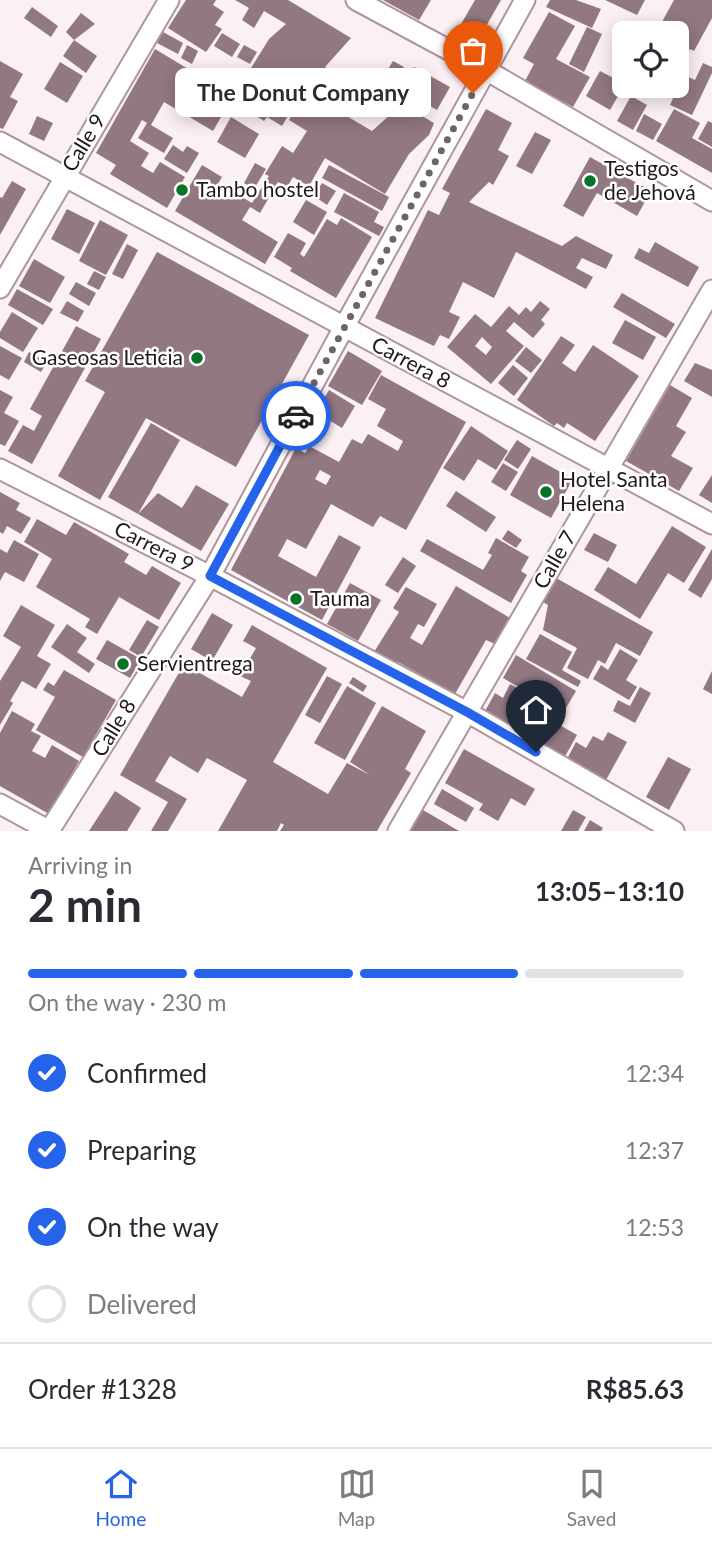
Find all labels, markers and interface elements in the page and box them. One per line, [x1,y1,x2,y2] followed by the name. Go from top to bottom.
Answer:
[443,21,503,93] pin
[612,21,689,98] map controls
[612,21,689,98] button: locate
[454,32,492,70] icon: bag
[176,68,431,118] callout: The Donut Company
[197,78,409,106] text: The Donut Company
[56,109,110,176] street label: Calle 9
[604,155,696,204] place label: Testigos de Jehová
[582,173,598,189] marker: Testigos de Jehová
[196,176,319,201] place label: Tambo hostel
[174,182,190,198] marker: Tambo hostel
[368,330,455,393] street label: Carrera 8
[32,344,183,369] place label: Gaseosas Leticia
[189,350,205,366] marker: Gaseosas Leticia
[261,381,331,451] courier
[277,397,315,435] icon: car
[560,466,668,515] place label: Hotel Santa Helena
[538,484,554,500] marker: Hotel Santa Helena
[111,515,199,576] street label: Carrera 9
[527,526,580,593] street label: Calle 7
[310,585,370,610] place label: Tauma
[288,591,304,607] marker: Tauma
[137,650,253,675] place label: Servientrega
[115,656,131,672] marker: Servientrega
[506,680,566,752] pin
[517,691,555,729] icon: home
[85,694,140,761] street label: Calle 8
[28,851,132,879] text: Arriving in
[535,875,684,907] text: 13:05–13:10
[28,877,142,932] text: 2 min
[28,988,227,1016] text: On the way · 230 m
[28,1054,66,1092] icon: check
[87,1057,207,1089] text: Confirmed
[625,1059,684,1087] text: 12:34
[28,1131,66,1169] icon: check
[87,1134,196,1166] text: Preparing
[625,1136,684,1164] text: 12:37
[28,1208,66,1246] icon: check
[87,1211,219,1243] text: On the way
[625,1213,684,1241] text: 12:53
[87,1288,197,1320] text: Delivered
[28,1373,177,1405] text: Order #1328
[586,1373,684,1405] text: R$85.63
[96,1465,146,1530] tab: Home
[338,1465,376,1530] tab: Map
[567,1465,616,1530] tab: Saved

